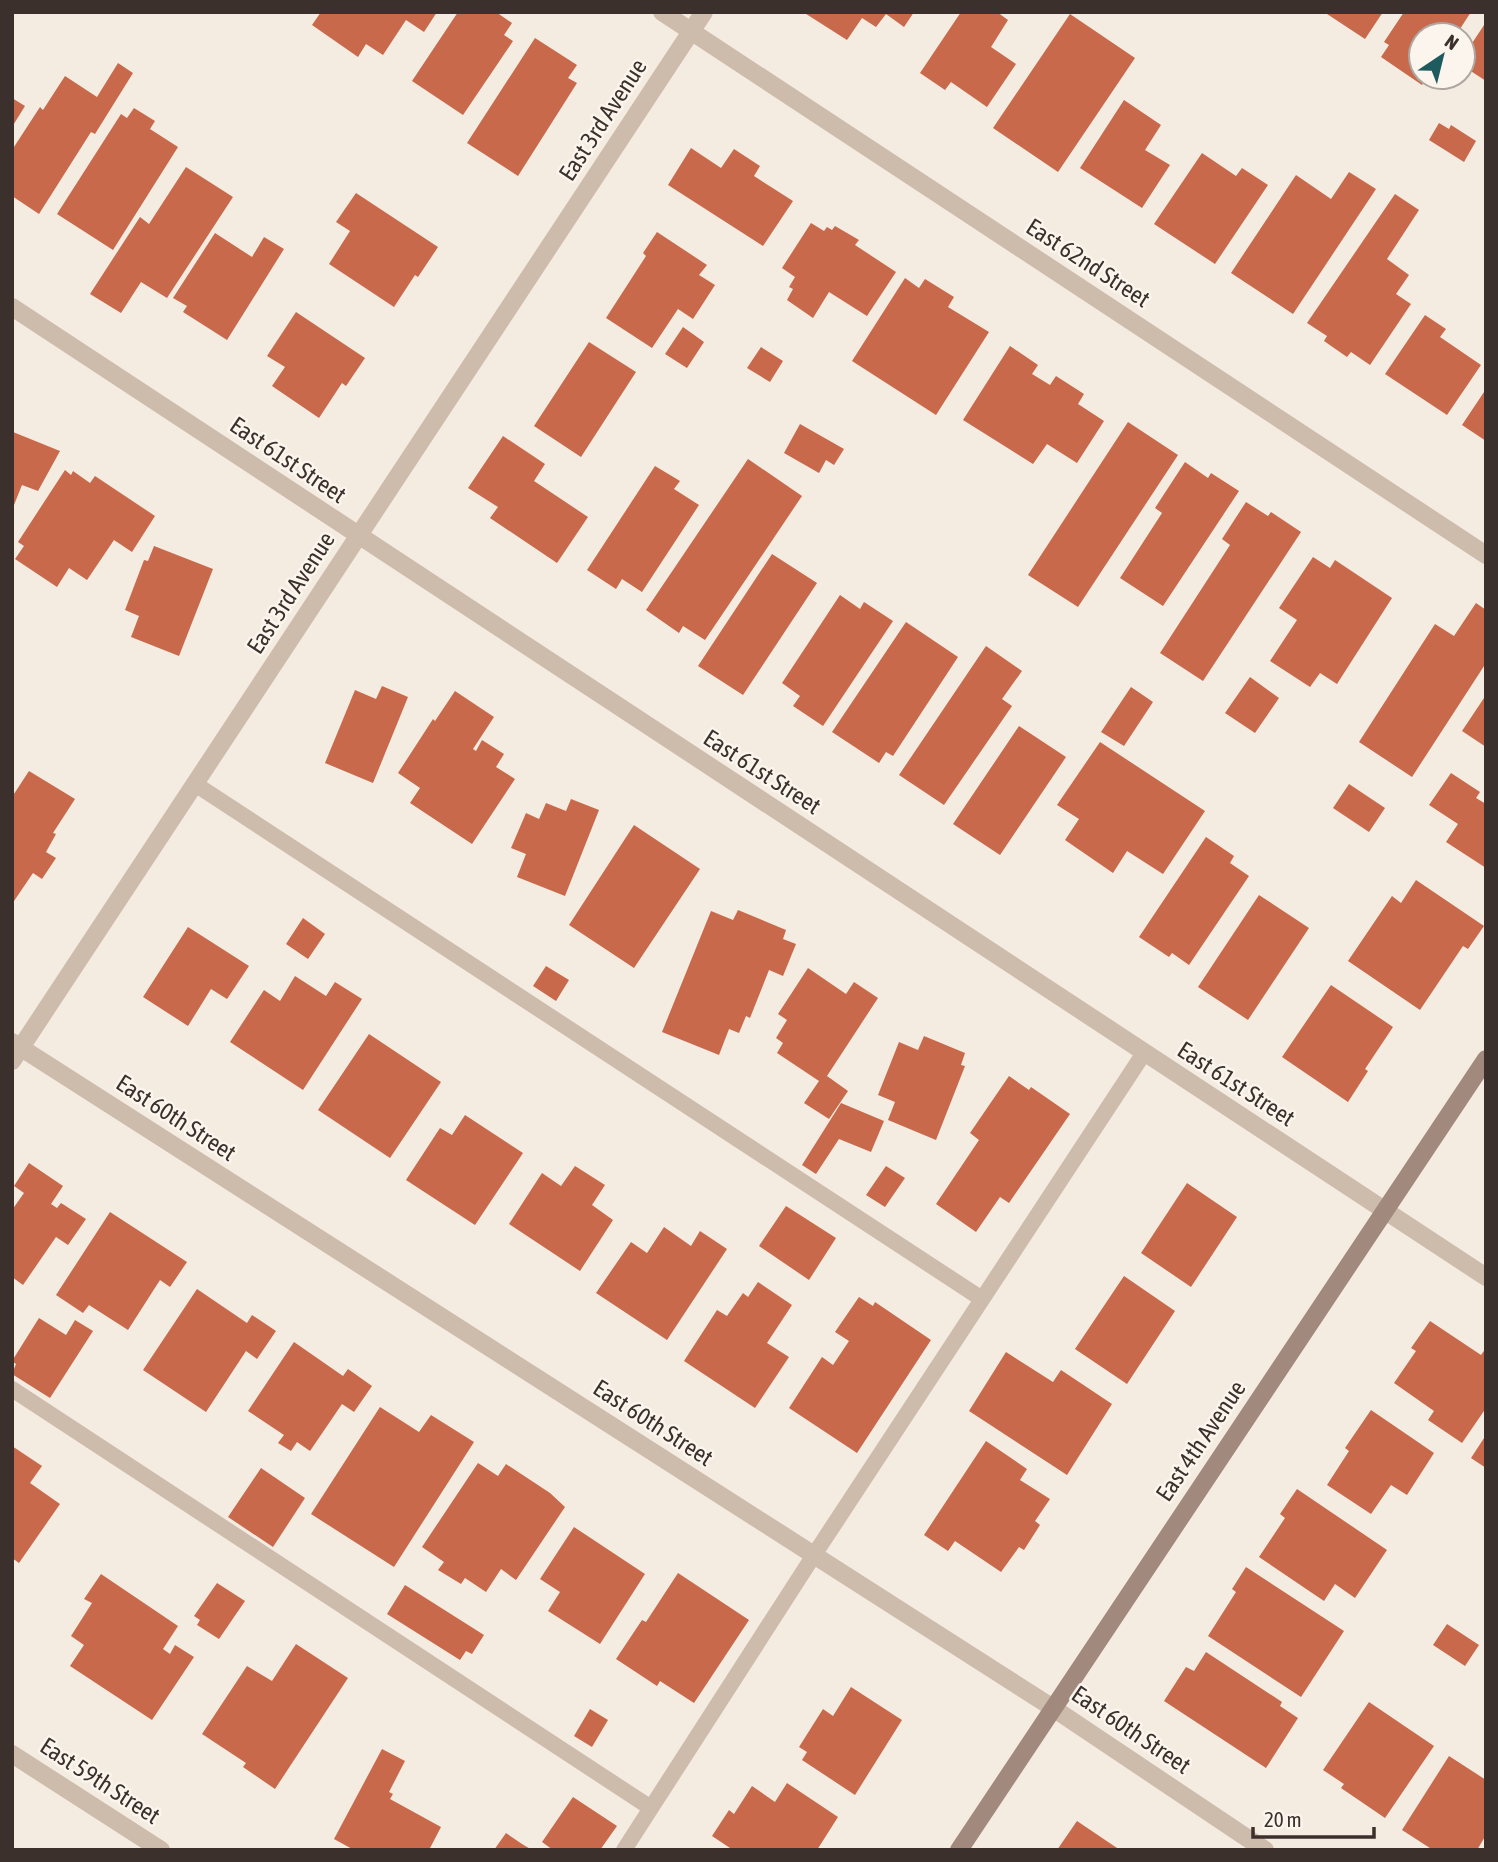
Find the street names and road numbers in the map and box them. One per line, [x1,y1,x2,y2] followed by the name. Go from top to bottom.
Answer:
[553,54,652,186] street label: East 3rd Avenue
[1022,213,1155,313] street label: East 62nd Street
[225,411,351,508] street label: East 61st Street
[241,527,340,659] street label: East 3rd Avenue
[699,724,826,819] street label: East 61st Street
[1173,1036,1300,1131] street label: East 61st Street
[111,1069,241,1166] street label: East 60th Street
[588,1374,718,1471] street label: East 60th Street
[1150,1375,1251,1506] street label: East 4th Avenue
[1067,1680,1196,1779] street label: East 60th Street
[35,1732,165,1829] street label: East 59th Street

